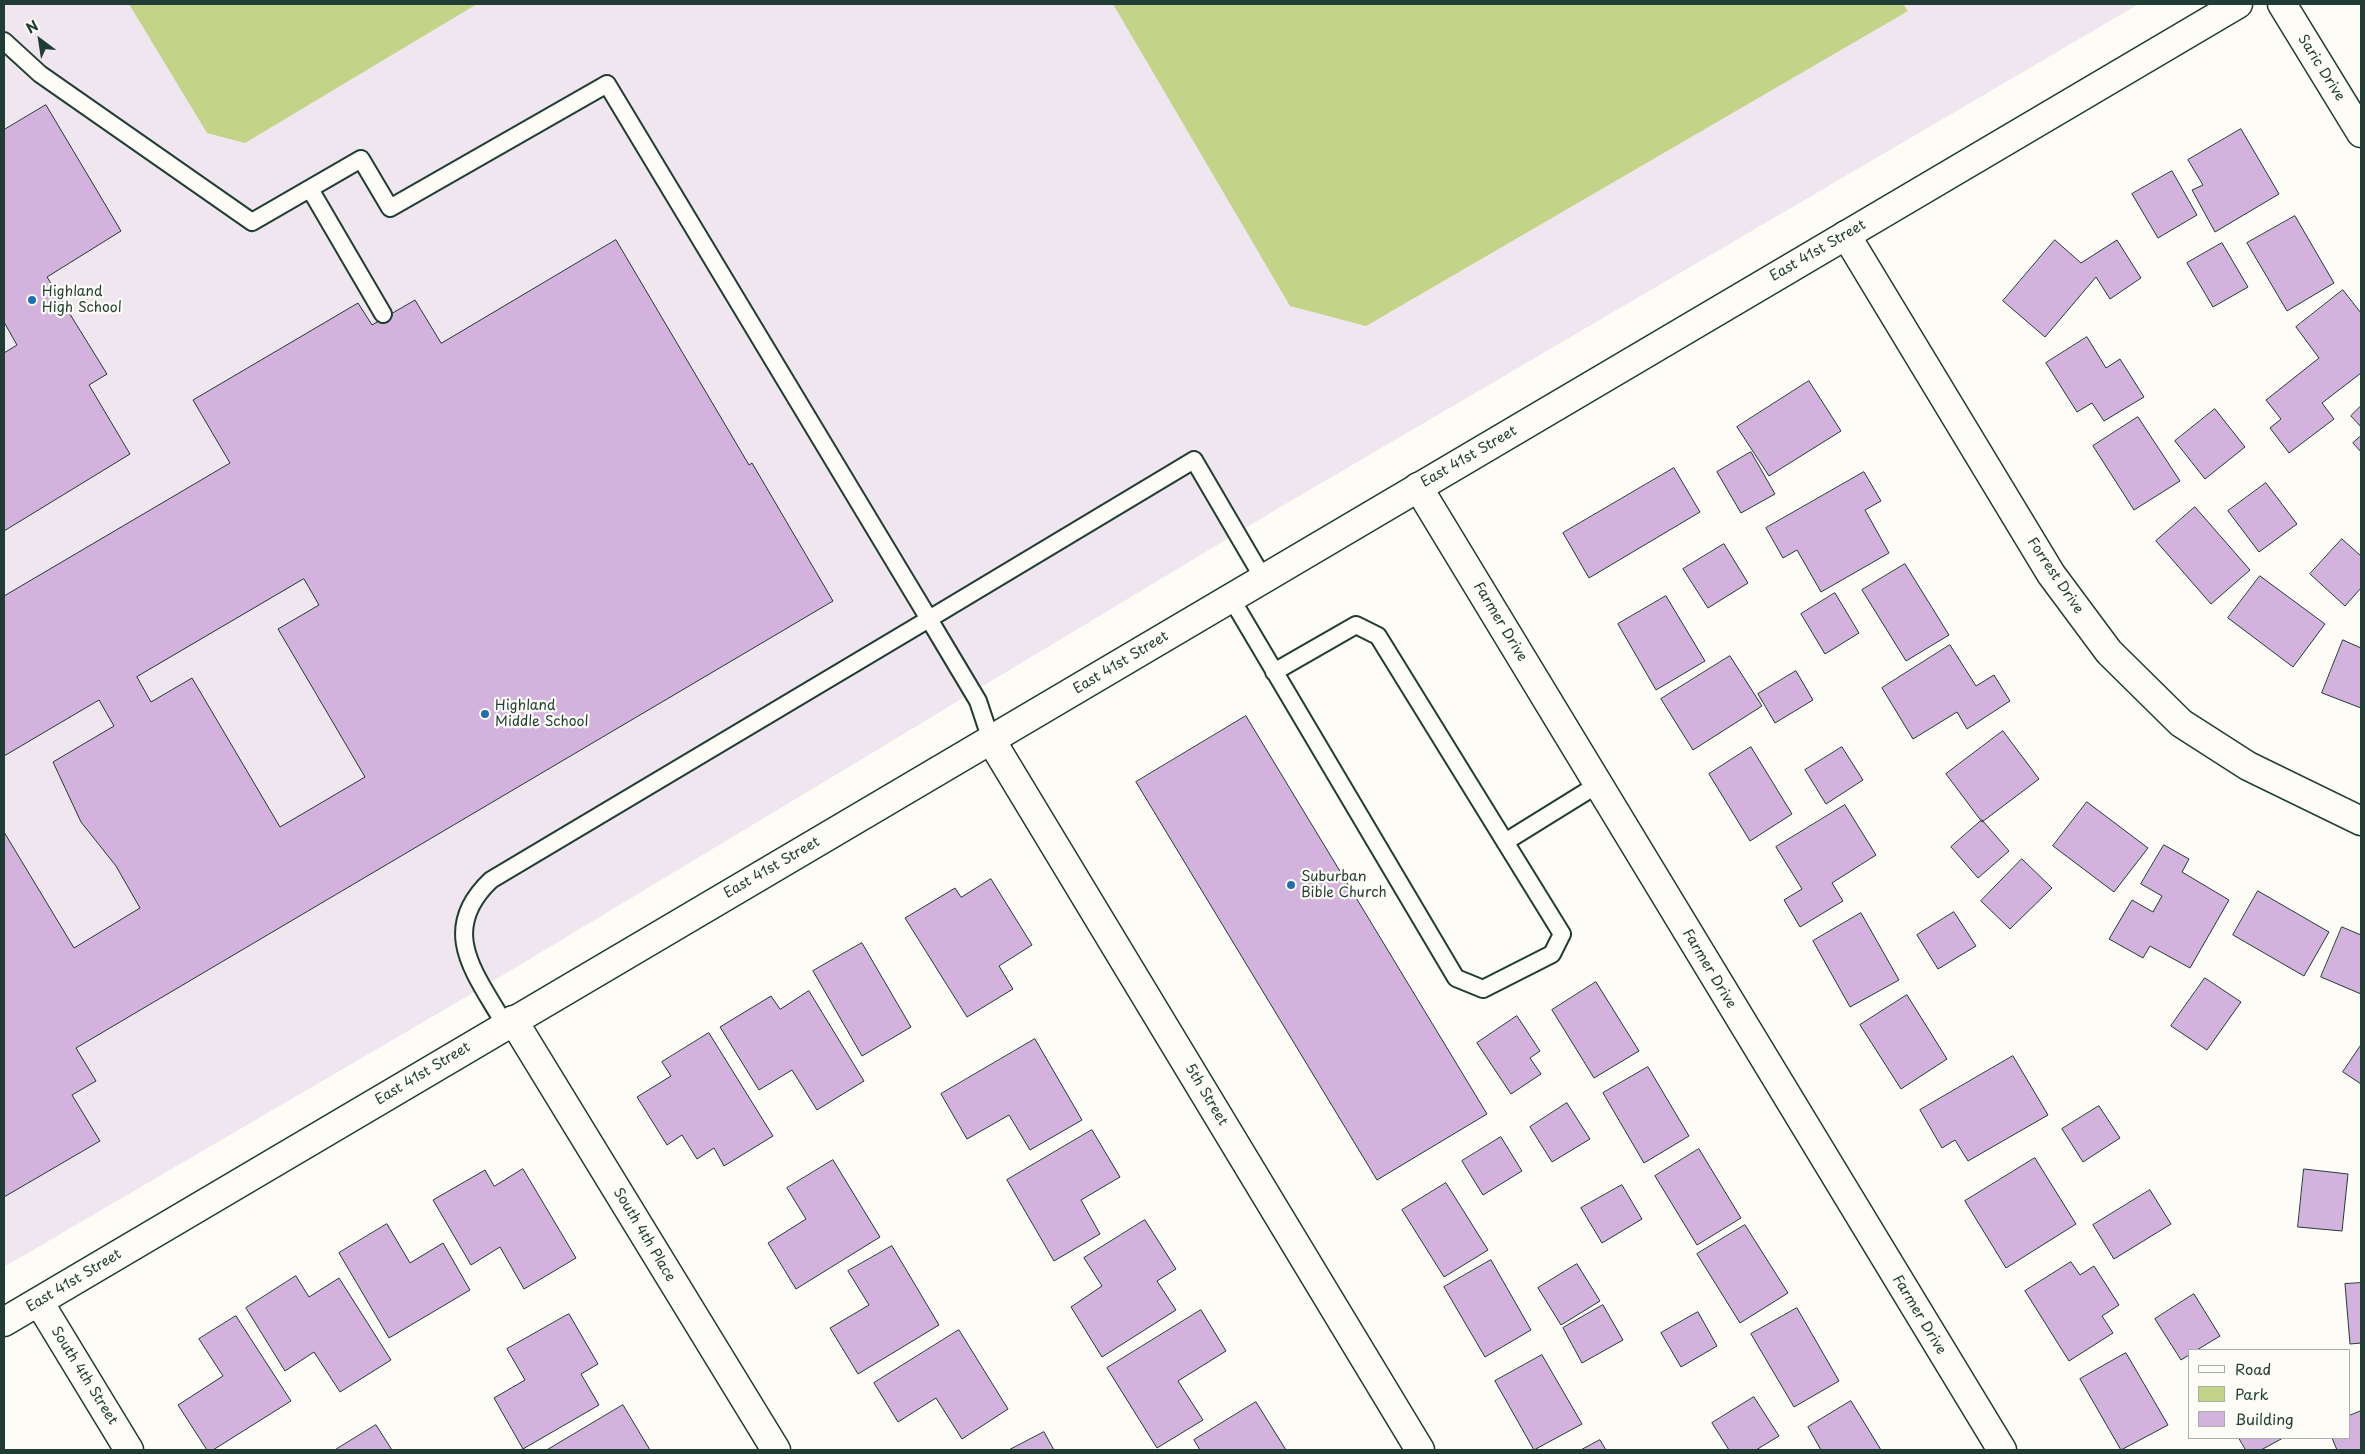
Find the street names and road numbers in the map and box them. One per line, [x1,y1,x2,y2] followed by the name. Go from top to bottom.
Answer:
[2294,32,2348,104] street label: Saric Drive
[1767,217,1869,285] street label: East 41st Street
[1418,423,1520,491] street label: East 41st Street
[2023,535,2087,617] street label: Forrest Drive
[1470,579,1530,665] street label: Farmer Drive
[1070,628,1172,698] street label: East 41st Street
[721,834,823,902] street label: East 41st Street
[1679,926,1739,1012] street label: Farmer Drive
[372,1039,474,1109] street label: East 41st Street
[1181,1061,1231,1129] street label: 5th Street
[609,1185,679,1285] street label: South 4th Place
[23,1246,125,1316] street label: East 41st Street
[1889,1272,1949,1358] street label: Farmer Drive
[47,1324,121,1428] street label: South 4th Street

